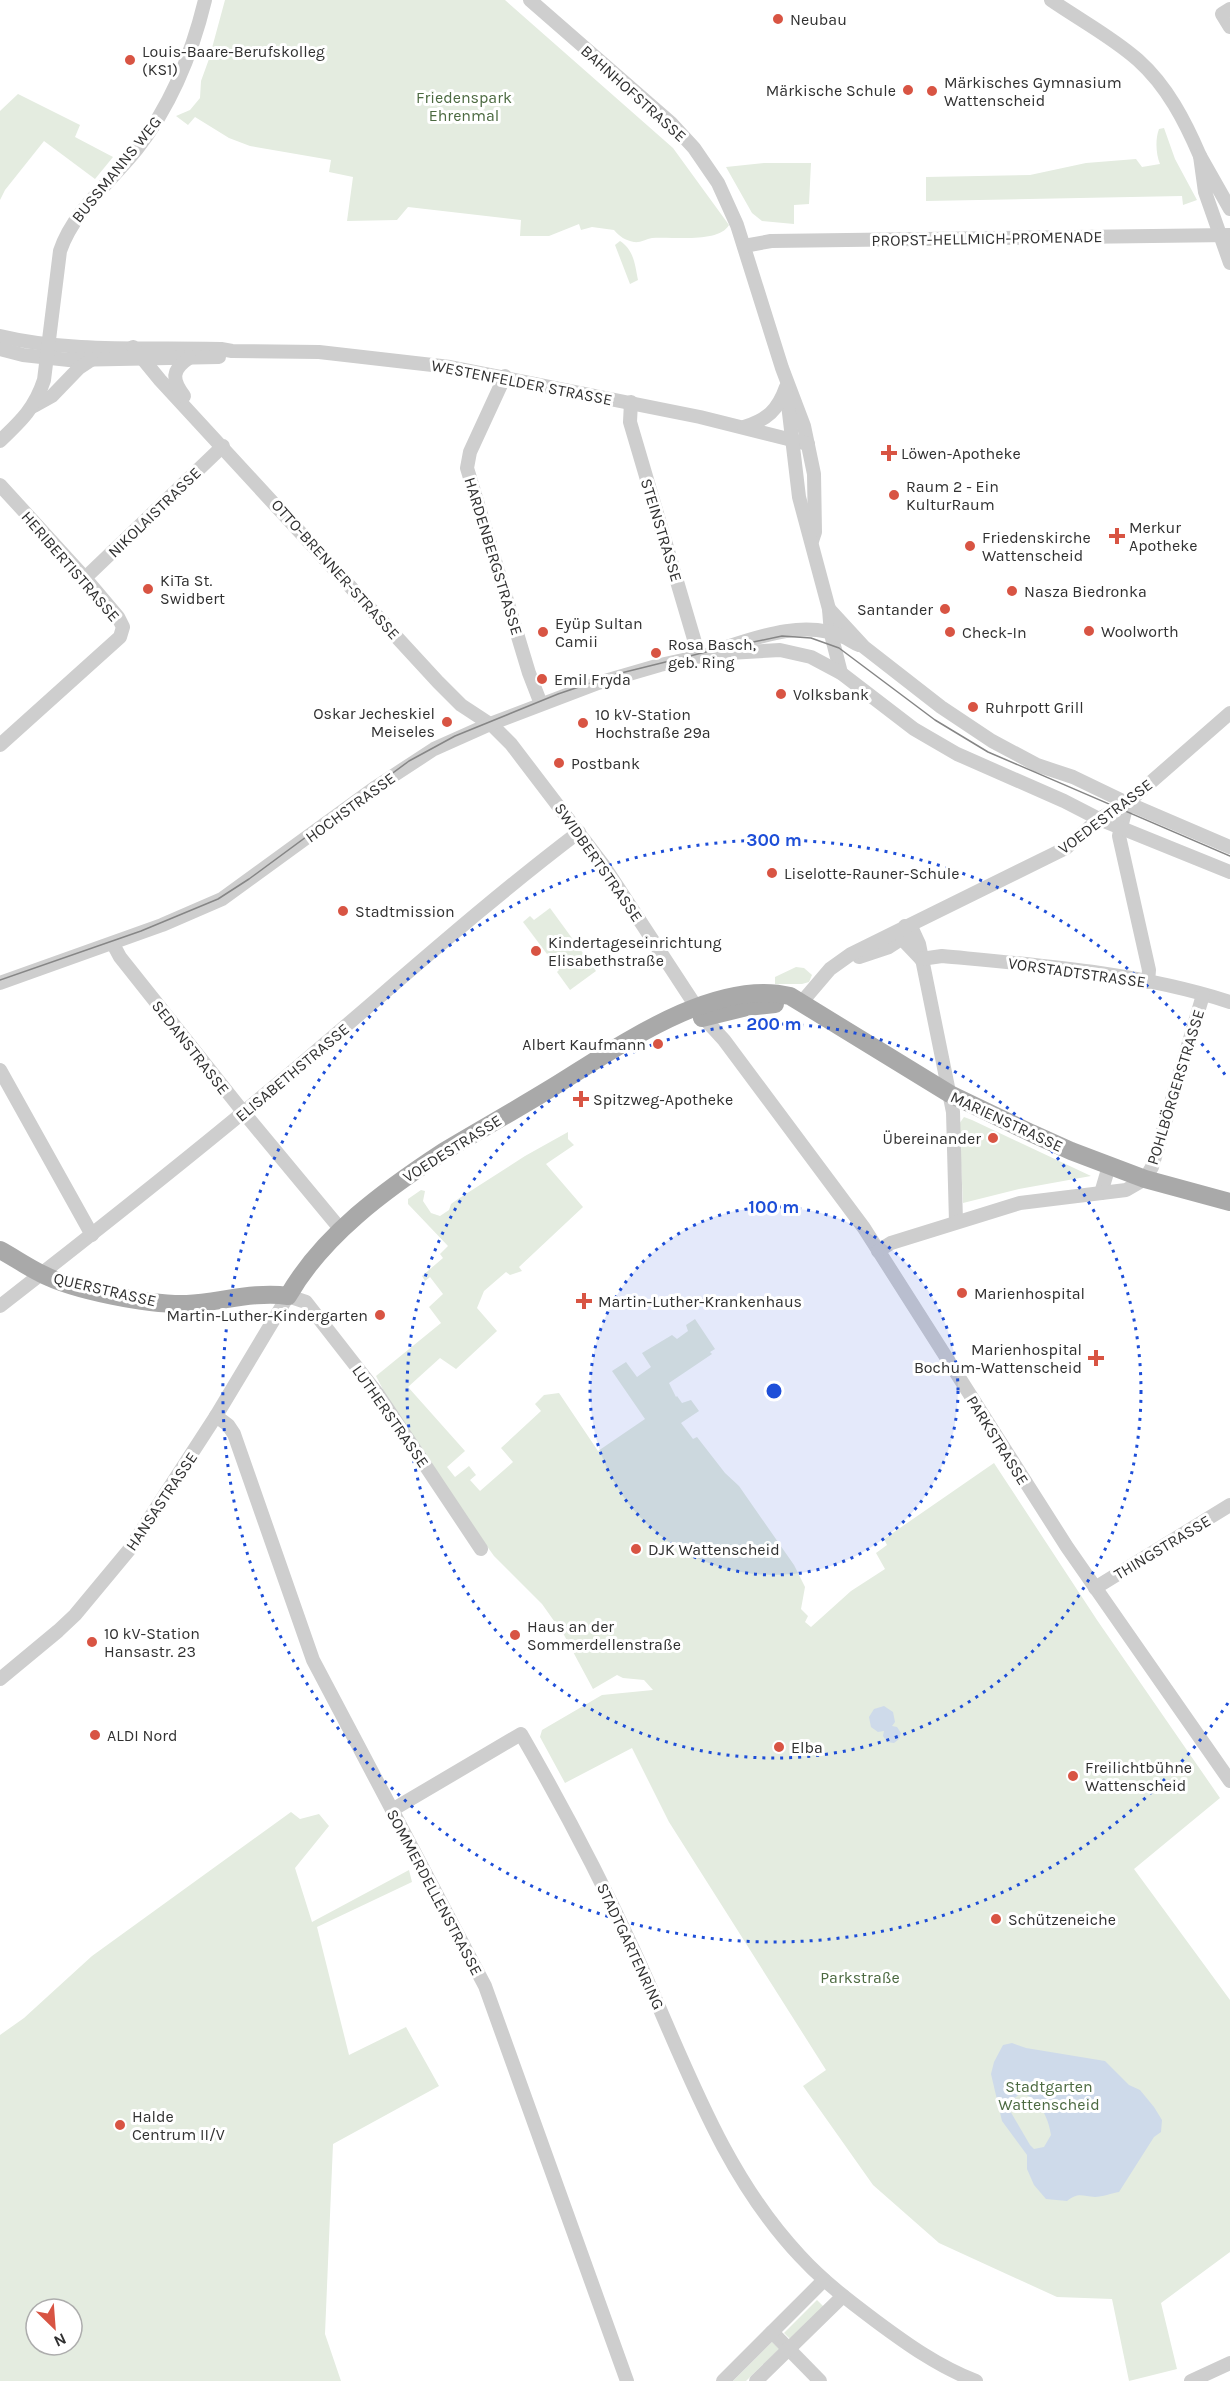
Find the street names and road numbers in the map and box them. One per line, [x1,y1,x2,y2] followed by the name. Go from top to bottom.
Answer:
[577,41,690,146] street label: BAHNHOFSTRASSE
[68,112,165,226] street label: BUSSMANNS WEG
[871,227,1103,250] street label: PROPST-HELLMICH-PROMENADE
[430,356,614,409] street label: WESTENFELDER STRASSE
[104,463,205,561] street label: NIKOLAISTRASSE
[460,475,527,637] street label: HARDENBERGSTRASSE
[637,476,686,584] street label: STEINSTRASSE
[268,495,404,643] street label: OTTO-BRENNER-STRASSE
[17,507,124,625] street label: HERIBERTISTRASSE
[302,768,399,846] street label: HOCHSTRASSE
[1055,775,1156,858] street label: VOEDESTRASSE
[550,799,647,925] street label: SWIDBERTSTRASSE
[1007,953,1147,992] street label: VORSTADTSTRASSE
[148,996,233,1098] street label: SEDANSTRASSE
[1143,1007,1208,1167] street label: POHLBÖRGERSTRASSE
[232,1019,353,1125] street label: ELISABETHSTRASSE
[948,1087,1066,1156] street label: MARIENSTRASSE
[399,1110,505,1186] street label: VOEDESTRASSE
[52,1268,158,1311] street label: QUERSTRASSE
[348,1362,433,1471] street label: LUTHERSTRASSE
[963,1392,1033,1489] street label: PARKSTRASSE
[121,1448,201,1554] street label: HANSASTRASSE
[1110,1511,1214,1584] street label: THINGSTRASSE
[383,1806,486,1979] street label: SOMMERDELLENSTRASSE
[593,1880,668,2013] street label: STADTGARTENRING

